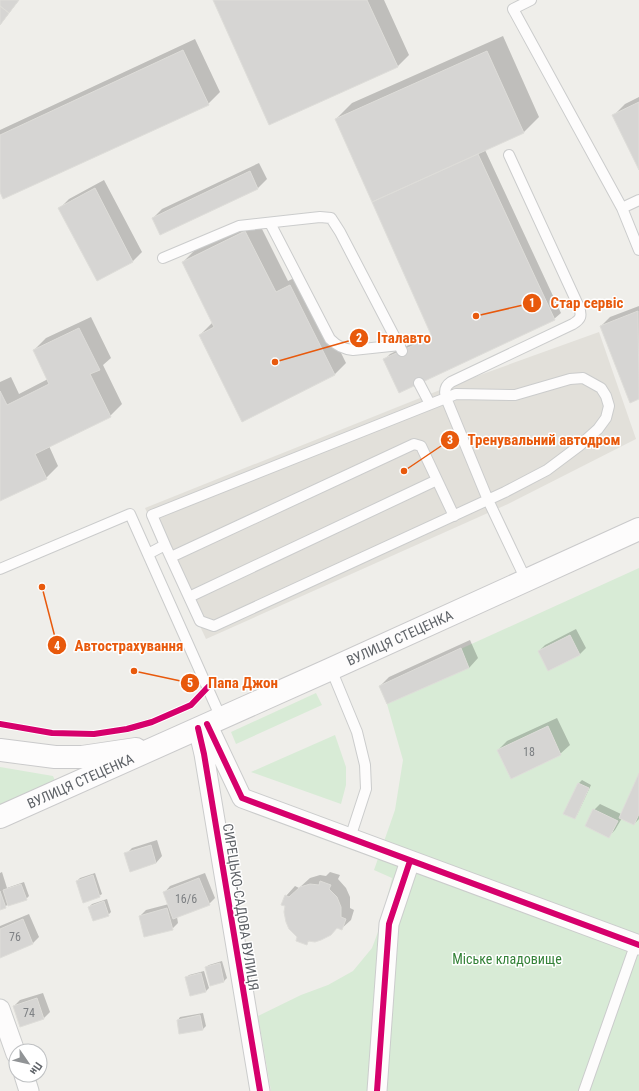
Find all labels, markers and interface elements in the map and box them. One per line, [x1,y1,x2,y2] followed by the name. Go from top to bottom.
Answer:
[522,290,631,317] callout: Стар сервіс
[551,294,624,312] text: Стар сервіс
[529,296,535,310] text: 1
[349,325,439,352] callout: Італавто
[377,329,431,347] text: Італавто
[356,331,362,345] text: 2
[440,426,628,453] callout: Тренувальний автодром
[468,431,620,449] text: Тренувальний автодром
[447,433,453,447] text: 3
[344,607,455,669] street label: ВУЛИЦЯ СТЕЦЕНКА
[47,632,192,659] callout: Автострахування
[75,637,183,655] text: Автострахування
[54,639,60,653] text: 4
[180,669,286,696] callout: Папа Джон
[208,674,278,692] text: Папа Джон
[187,676,193,690] text: 5
[523,745,535,759] house number: 18
[25,750,136,812] street label: ВУЛИЦЯ СТЕЦЕНКА
[220,822,262,992] street label: СИРЕЦЬКО-САДОВА ВУЛИЦЯ
[175,892,197,906] house number: 16/6
[9,930,21,944] house number: 76
[452,951,562,967] park label: Міське кладовище
[23,1006,35,1020] house number: 74
[8,1043,48,1083] north arrow
[27,1060,45,1077] text: Пн

